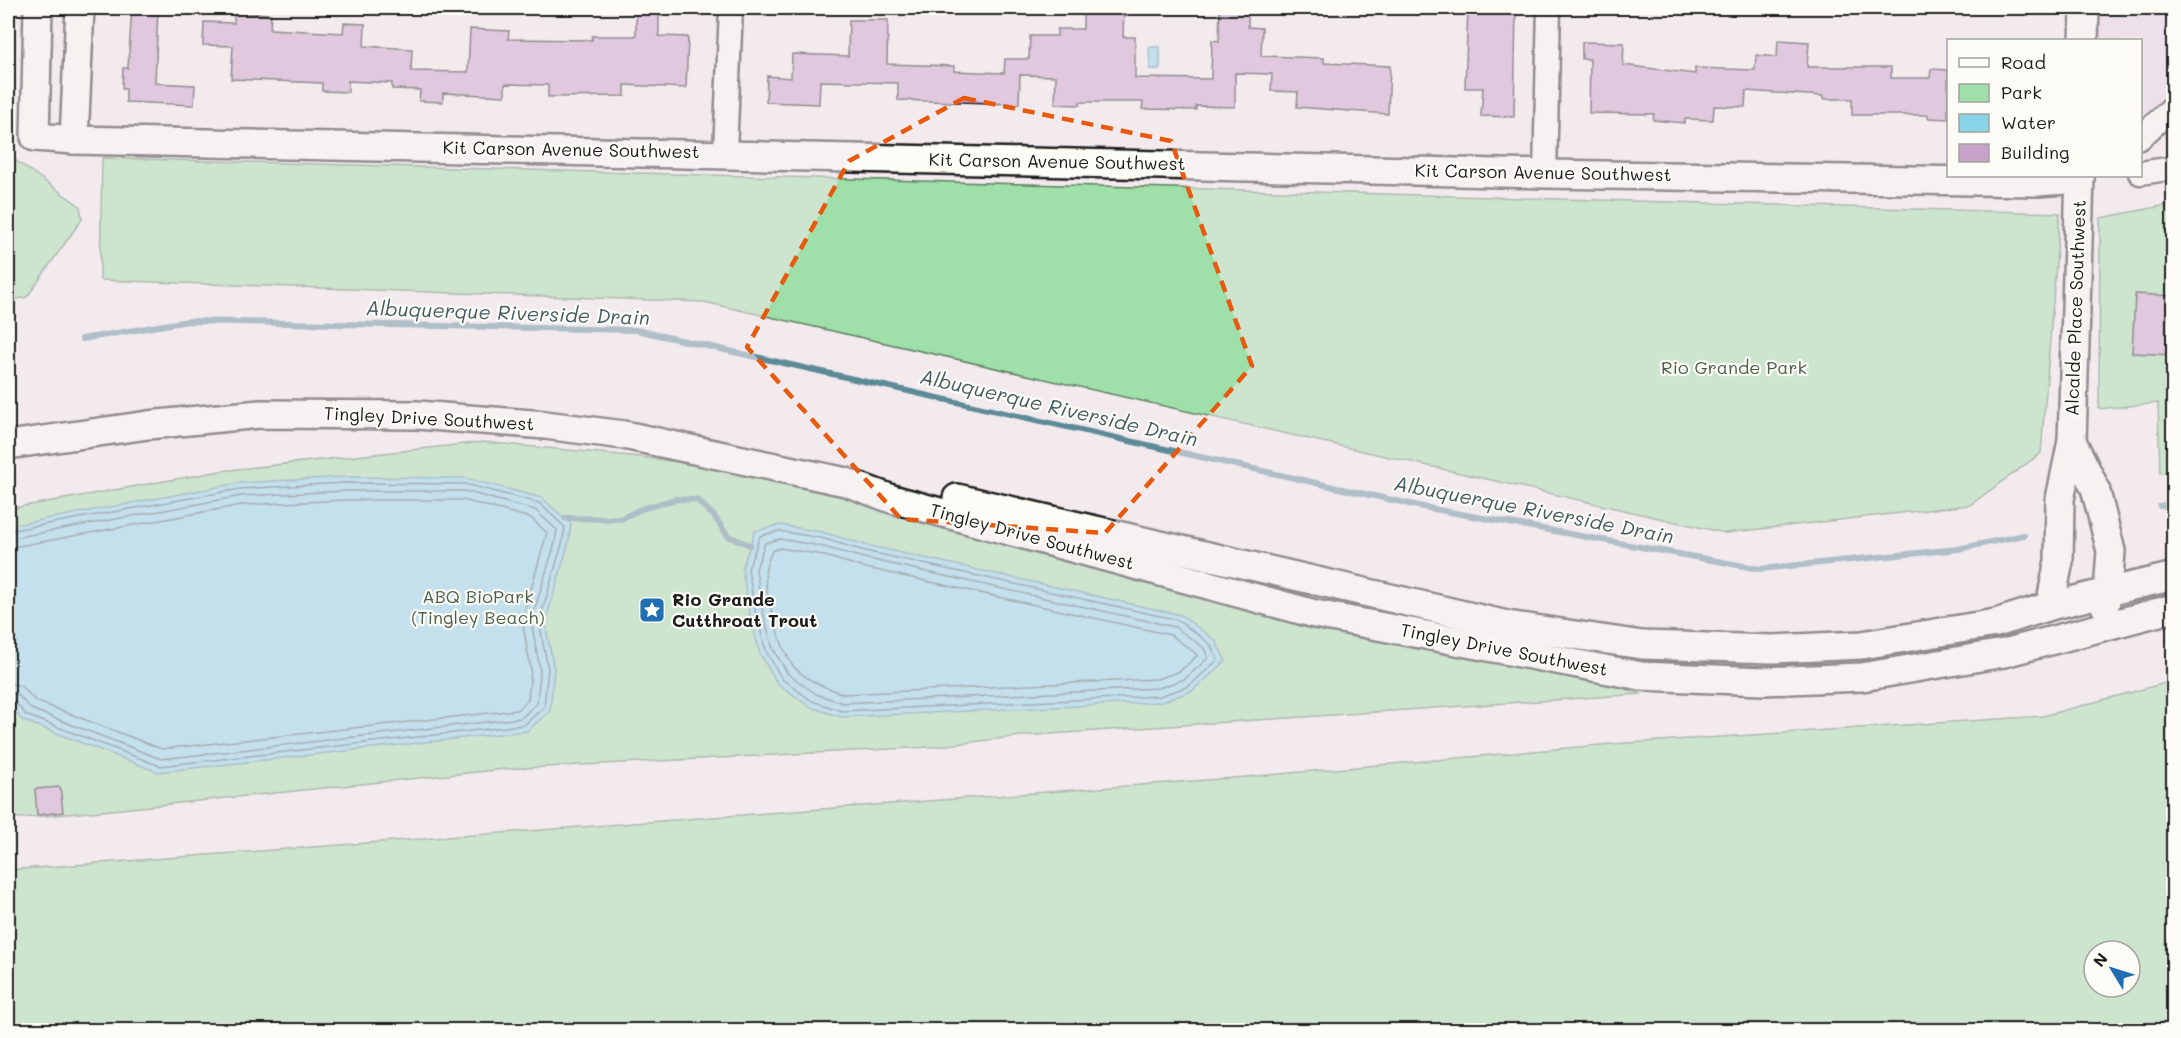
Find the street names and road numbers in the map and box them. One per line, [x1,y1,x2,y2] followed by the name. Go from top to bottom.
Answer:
[442,135,700,163] street label: Kit Carson Avenue Southwest
[928,147,1186,175] street label: Kit Carson Avenue Southwest
[1414,158,1672,186] street label: Kit Carson Avenue Southwest
[2059,199,2091,416] street label: Alcalde Place Southwest
[323,401,535,435] street label: Tingley Drive Southwest
[927,497,1137,575] street label: Tingley Drive Southwest
[1399,617,1610,681] street label: Tingley Drive Southwest

